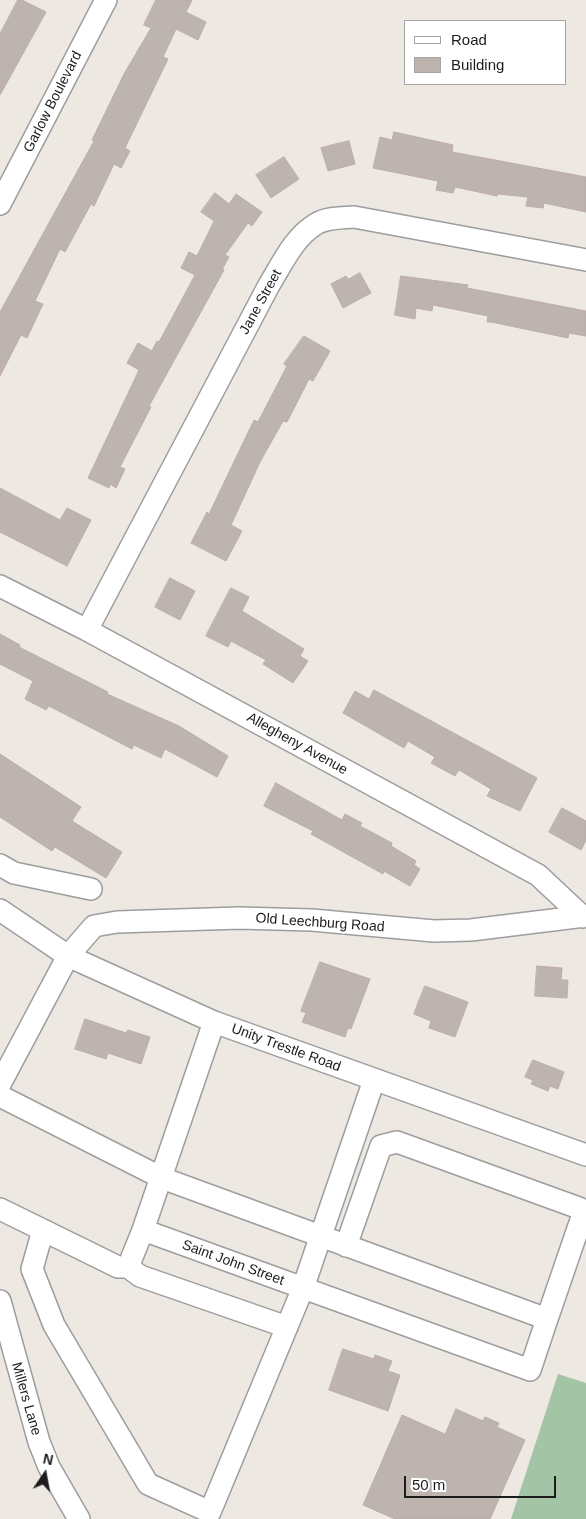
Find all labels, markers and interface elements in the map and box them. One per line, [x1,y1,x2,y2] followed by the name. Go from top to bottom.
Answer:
[404,20,566,85] legend
[451,31,487,48] text: Road
[20,49,86,155] street label: Garlow Boulevard
[451,56,504,73] text: Building
[236,267,286,337] street label: Jane Street
[244,709,350,779] street label: Allegheny Avenue
[255,910,385,936] street label: Old Leechburg Road
[229,1020,343,1076] street label: Unity Trestle Road
[180,1237,286,1289] street label: Saint John Street
[8,1360,44,1438] street label: Millers Lane
[20,1449,70,1499] north arrow
[42,1450,55,1468] text: N
[406,1466,558,1498] scale bar
[412,1476,445,1493] text: 50 m

